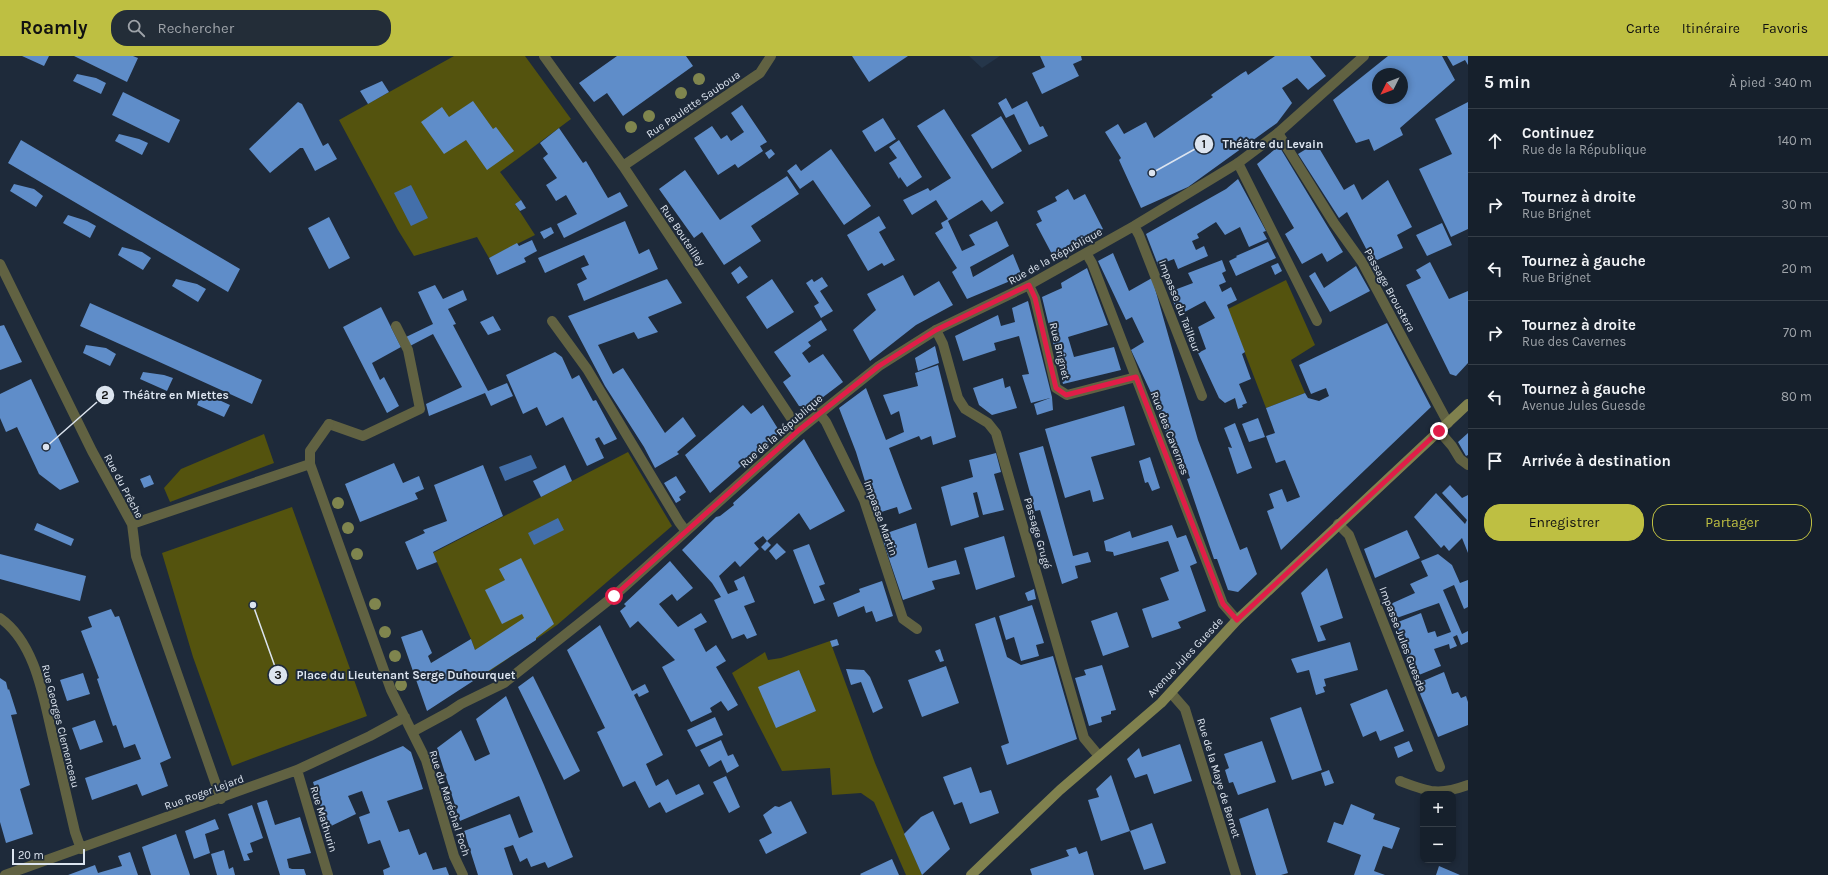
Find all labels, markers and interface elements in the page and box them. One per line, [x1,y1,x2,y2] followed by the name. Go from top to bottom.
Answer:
[111,10,391,46] search box
[20,17,87,39] text: Roamly
[125,17,147,39] icon: search
[157,19,234,37] text: Rechercher
[1626,20,1660,37] text: Carte
[1682,20,1740,37] text: Itinéraire
[1762,20,1808,37] text: Favoris
[644,68,743,141] street label: Rue Paulette Sauboua
[1372,68,1408,104] north arrow
[1484,72,1531,92] text: 5 min
[1729,75,1812,90] text: À pied · 340 m
[1522,124,1594,142] text: Continuez
[1484,130,1506,152] icon: ahead
[1194,132,1331,156] callout: Théâtre du Levain
[1777,133,1812,148] text: 140 m
[1202,137,1206,151] text: 1
[1223,137,1323,151] text: Théâtre du Levain
[1522,142,1646,157] text: Rue de la République
[1522,188,1636,206] text: Tournez à droite
[1484,194,1506,216] icon: right
[1781,197,1812,212] text: 30 m
[657,202,708,268] street label: Rue Bouteilley
[1522,206,1591,221] text: Rue Brignet
[1006,225,1105,288] street label: Rue de la République
[1361,246,1418,334] street label: Passage Broustera
[1522,252,1646,270] text: Tournez à gauche
[1156,258,1203,354] street label: Impasse du Tailleur
[1484,258,1506,280] icon: left
[1782,261,1812,276] text: 20 m
[1522,270,1591,285] text: Rue Brignet
[1522,316,1636,334] text: Tournez à droite
[1047,321,1072,381] street label: Rue Brignet
[1484,322,1506,344] icon: right
[1783,325,1812,340] text: 70 m
[1522,334,1626,349] text: Rue des Cavernes
[1522,380,1646,398] text: Tournez à gauche
[95,383,237,407] callout: Théâtre en Miettes
[1484,386,1506,408] icon: left
[101,388,109,402] text: 2
[123,388,229,402] text: Théâtre en Miettes
[1781,389,1812,404] text: 80 m
[1148,390,1191,477] street label: Rue des Cavernes
[737,392,826,471] street label: Rue de la République
[1522,398,1645,413] text: Avenue Jules Guesde
[1430,422,1448,440] route end
[1484,450,1506,472] icon: arrive
[101,452,146,521] street label: Rue du Prêche
[1522,452,1671,470] text: Arrivée à destination
[861,479,900,558] street label: Impasse Martin
[1021,496,1054,571] street label: Passage Grugé
[1484,504,1644,541] button: Enregistrer
[1652,504,1812,541] button: Partager
[1377,585,1429,694] street label: Impasse Jules Guesde
[605,587,623,605] route start
[1145,614,1226,700] street label: Avenue Jules Guesde
[39,663,82,789] street label: Rue Georges Clemenceau
[268,663,523,687] callout: Place du Lieutenant Serge Duhourquet
[274,668,282,682] text: 3
[296,668,516,682] text: Place du Lieutenant Serge Duhourquet
[1194,717,1243,840] street label: Rue de la Maye de Bernet
[426,749,473,858] street label: Rue du Maréchal Foch
[163,772,246,813] street label: Rue Roger Lejard
[307,785,340,854] street label: Rue Mathurin
[1420,791,1456,863] map controls
[1420,791,1456,827] button: +
[1420,827,1456,863] button: −
[12,847,85,866] scale bar
[18,849,44,862] text: 20 m

